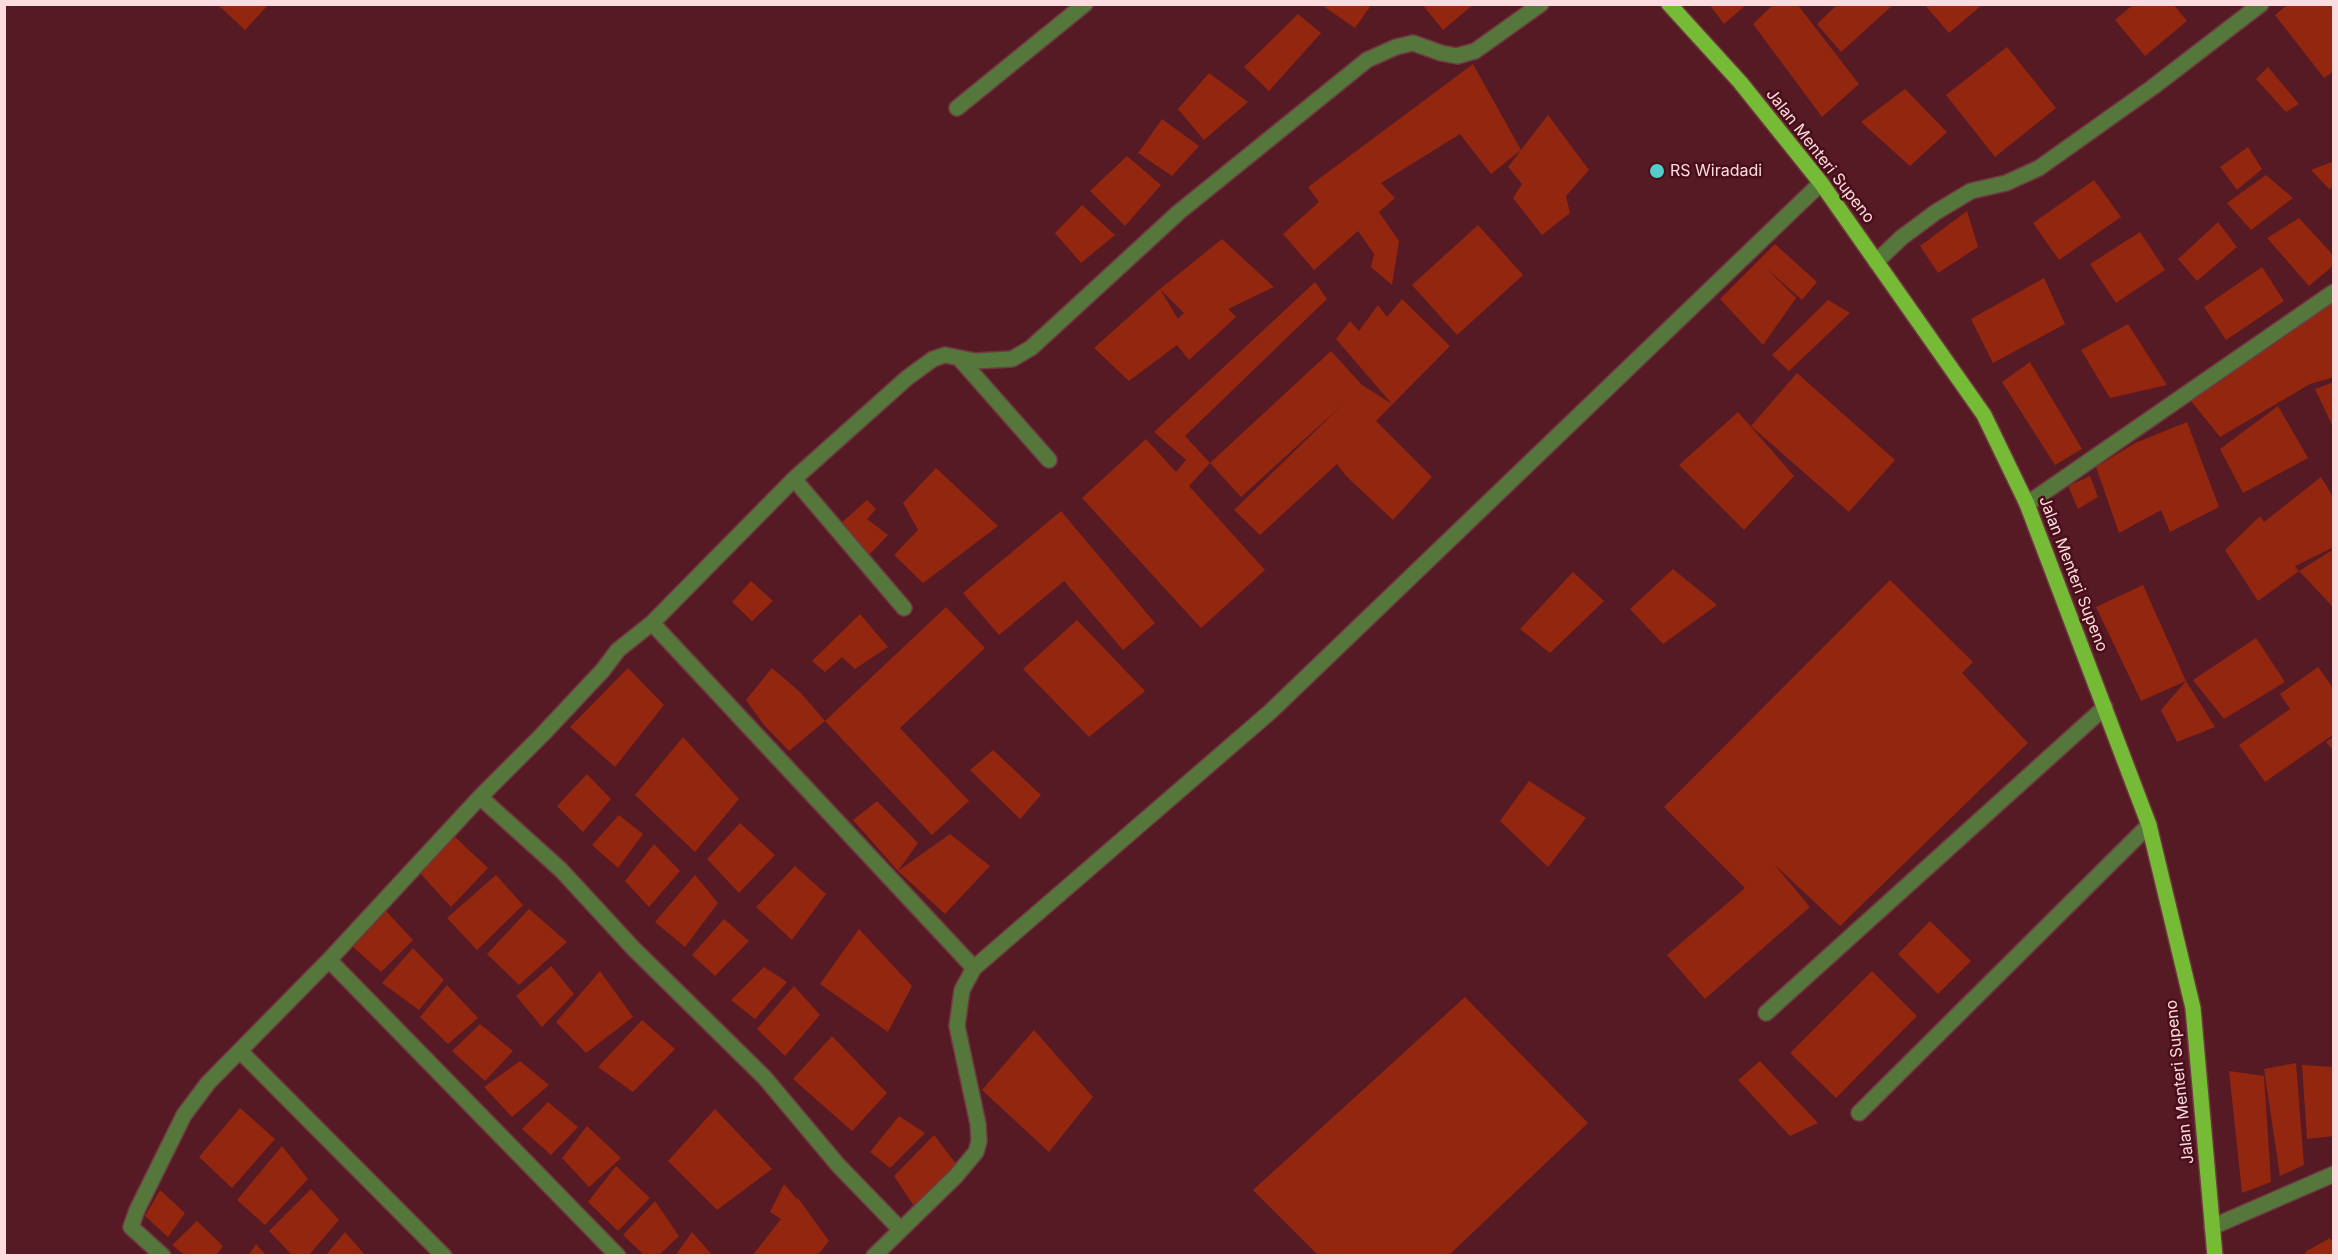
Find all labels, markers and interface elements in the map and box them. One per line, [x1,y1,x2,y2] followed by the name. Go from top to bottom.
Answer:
[1762,85,1878,227] street label: Jalan Menteri Supeno
[1670,161,1762,181] place label: RS Wiradadi
[1648,162,1666,180] marker: RS Wiradadi
[2034,493,2112,655] street label: Jalan Menteri Supeno
[2162,999,2198,1165] street label: Jalan Menteri Supeno

